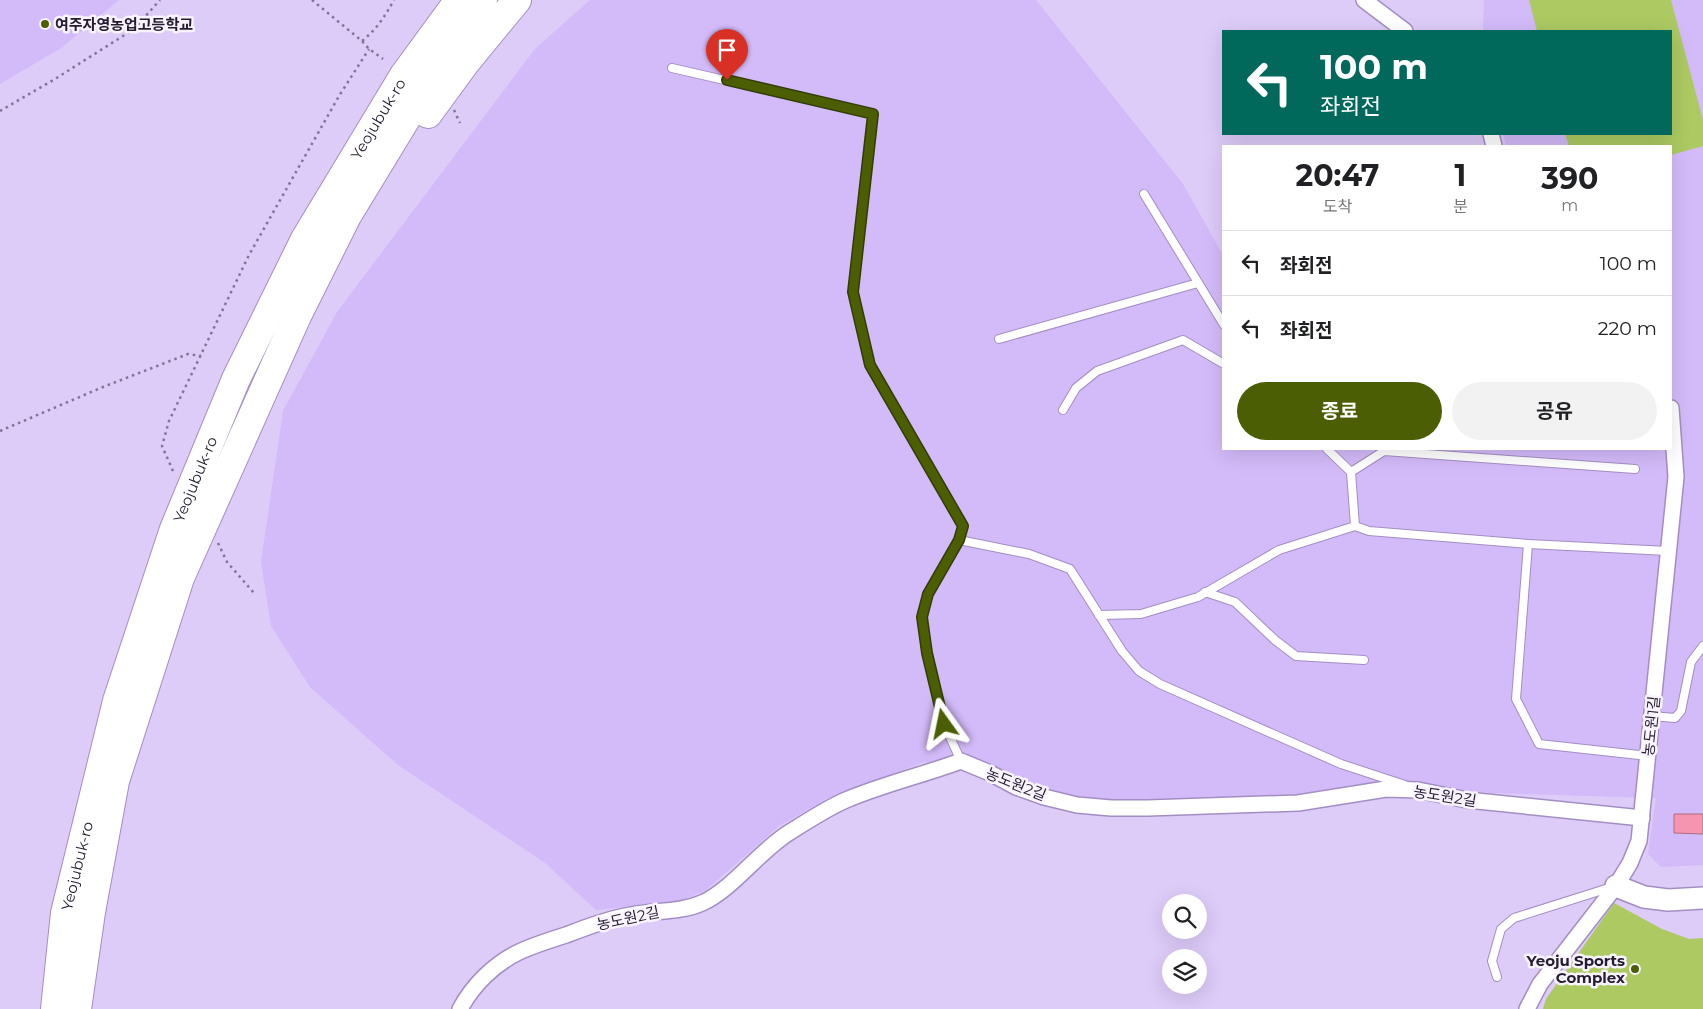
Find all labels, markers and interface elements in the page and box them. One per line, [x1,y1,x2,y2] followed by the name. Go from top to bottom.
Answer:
[55,15,193,34] place label: 여주자영농업고등학교
[39,18,51,30] marker: 여주자영농업고등학교
[706,29,748,80] pin
[713,36,741,64] icon: arrive
[1320,45,1428,88] text: 100 m
[1237,50,1302,115] icon: left
[346,75,409,163] street label: Yeojubuk-ro
[1320,93,1381,120] text: 좌회전
[1296,157,1379,194] text: 20:47
[1454,157,1466,194] text: 1
[1541,160,1598,197] text: 390
[1561,196,1578,215] text: m
[1323,197,1352,216] text: 도착
[1453,197,1468,216] text: 분
[1237,249,1265,277] icon: left
[1600,252,1657,275] text: 100 m
[1280,254,1332,277] text: 좌회전
[1237,314,1265,342] icon: left
[1598,317,1657,340] text: 220 m
[1280,319,1332,342] text: 좌회전
[1237,382,1442,440] button: 종료
[1452,382,1657,440] button: 공유
[168,433,221,525] street label: Yeojubuk-ro
[1638,695,1664,757] street label: 농도원1길
[917,697,969,749] position arrow
[983,763,1049,805] street label: 농도원2길
[1412,782,1478,810] street label: 농도원2길
[56,819,97,912] street label: Yeojubuk-ro
[1162,894,1207,994] map controls
[1162,894,1207,939] button: search
[595,902,661,934] street label: 농도원2길
[1162,949,1207,994] button: layers
[1525,951,1625,987] place label: Yeoju Sports Complex
[1629,963,1641,975] marker: Yeoju Sports Complex

